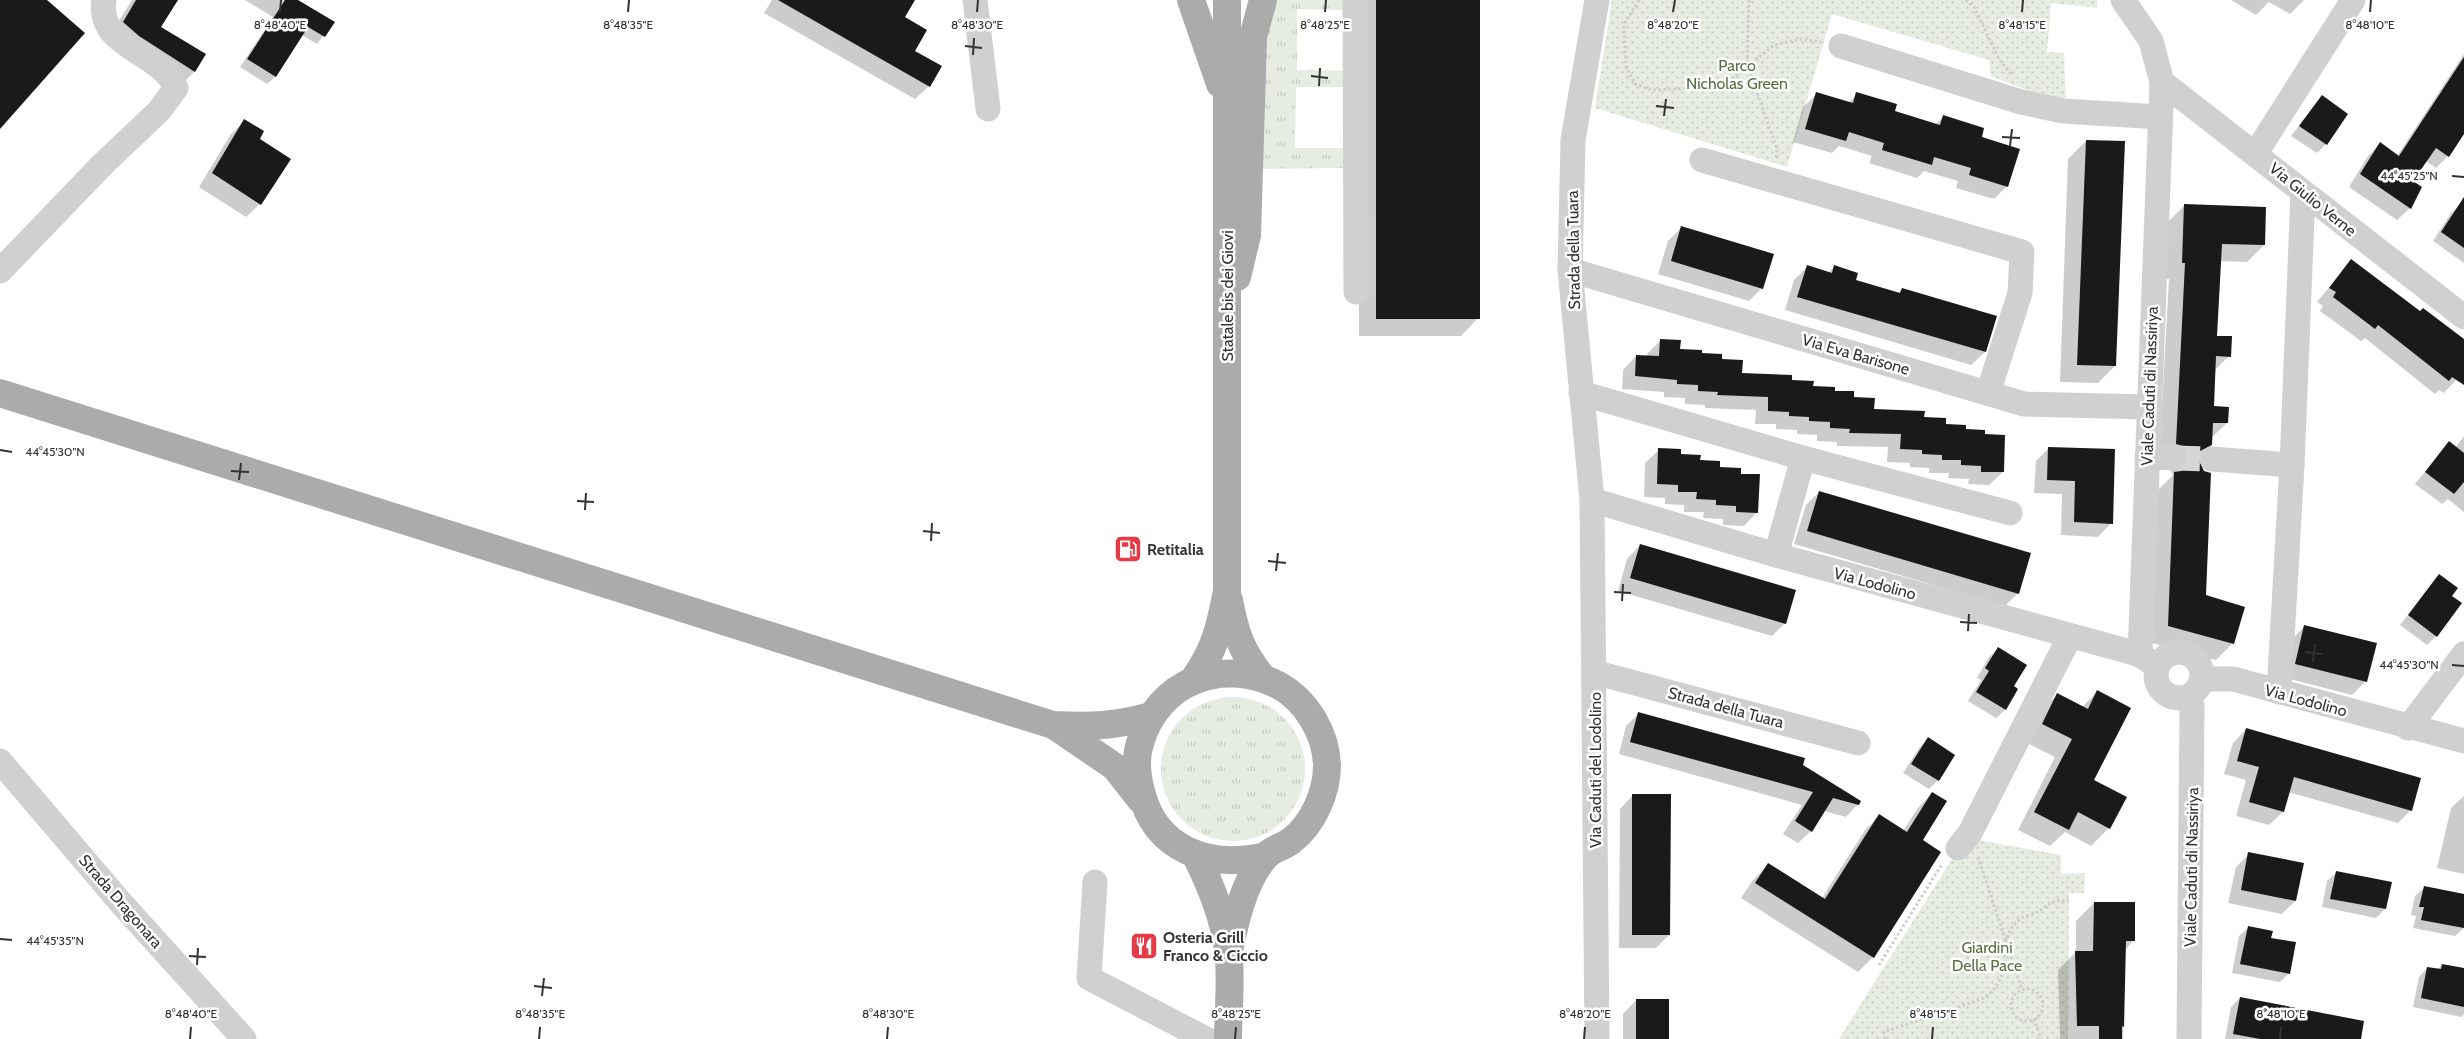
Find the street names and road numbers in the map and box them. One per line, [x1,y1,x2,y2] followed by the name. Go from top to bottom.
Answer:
[2265,159,2360,240] street label: Via Giulio Verne
[1563,190,1584,310] street label: Strada della Tuara
[1218,230,1237,362] street label: Statale bis dei Giovi
[2137,306,2162,466] street label: Viale Caduti di Nassiriya
[1800,330,1912,379] street label: Via Eva Barisone
[1832,563,1918,604] street label: Via Lodolino
[2263,680,2349,721] street label: Via Lodolino
[1666,683,1786,732] street label: Strada della Tuara
[1586,692,1605,848] street label: Via Caduti del Lodolino
[2181,787,2202,947] street label: Viale Caduti di Nassiriya
[75,851,167,952] street label: Strada Dragonara

